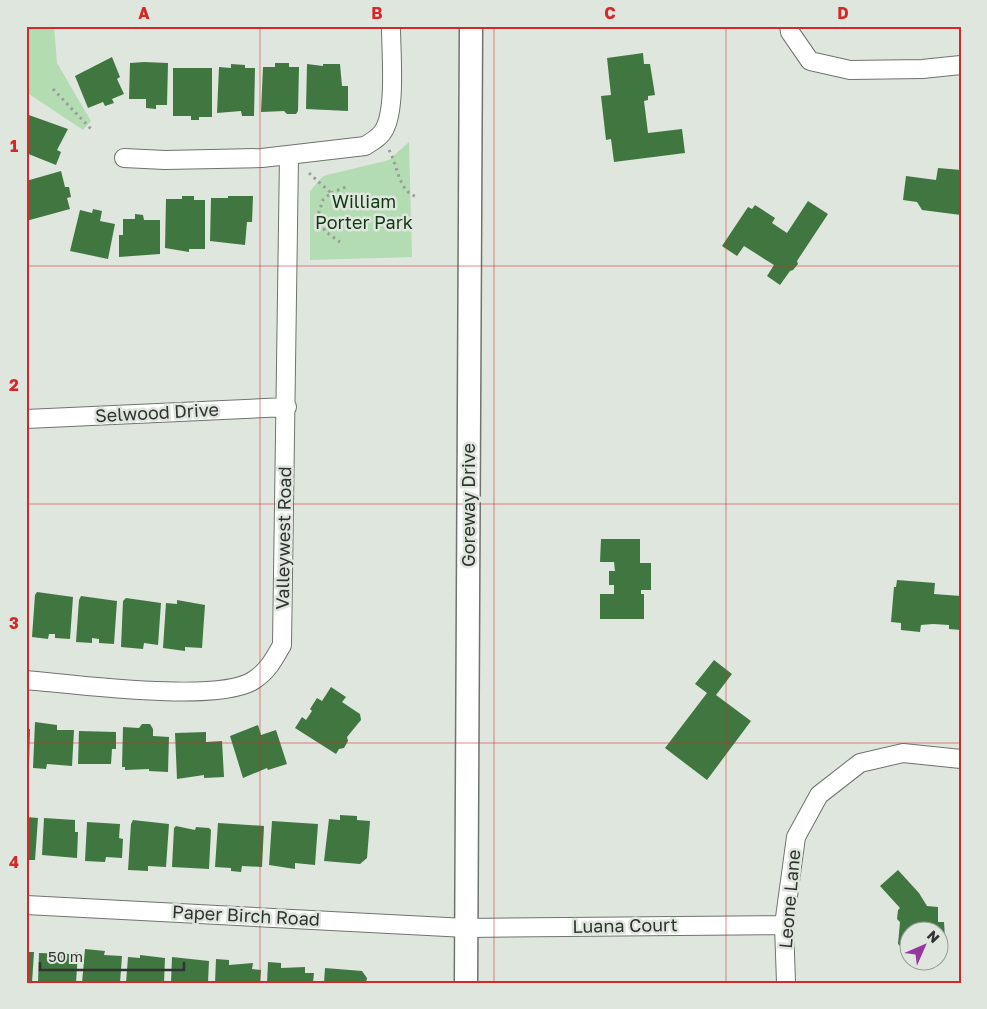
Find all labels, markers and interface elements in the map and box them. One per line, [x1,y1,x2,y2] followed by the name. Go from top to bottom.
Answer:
[138,3,150,23] text: A
[371,3,383,23] text: B
[604,3,616,23] text: C
[837,3,849,23] text: D
[10,136,18,156] text: 1
[315,190,413,233] park label: William Porter Park
[9,375,19,395] text: 2
[95,398,219,426] street label: Selwood Drive
[457,443,479,567] street label: Goreway Drive
[271,466,295,610] street label: Valleywest Road
[9,613,19,633] text: 3
[774,848,804,949] street label: Leone Lane
[9,852,19,872] text: 4
[172,900,321,930] street label: Paper Birch Road
[572,913,678,937] street label: Luana Court
[900,922,950,972] north arrow
[924,927,943,946] text: N
[40,939,184,971] scale bar
[48,947,83,965] text: 50 m

